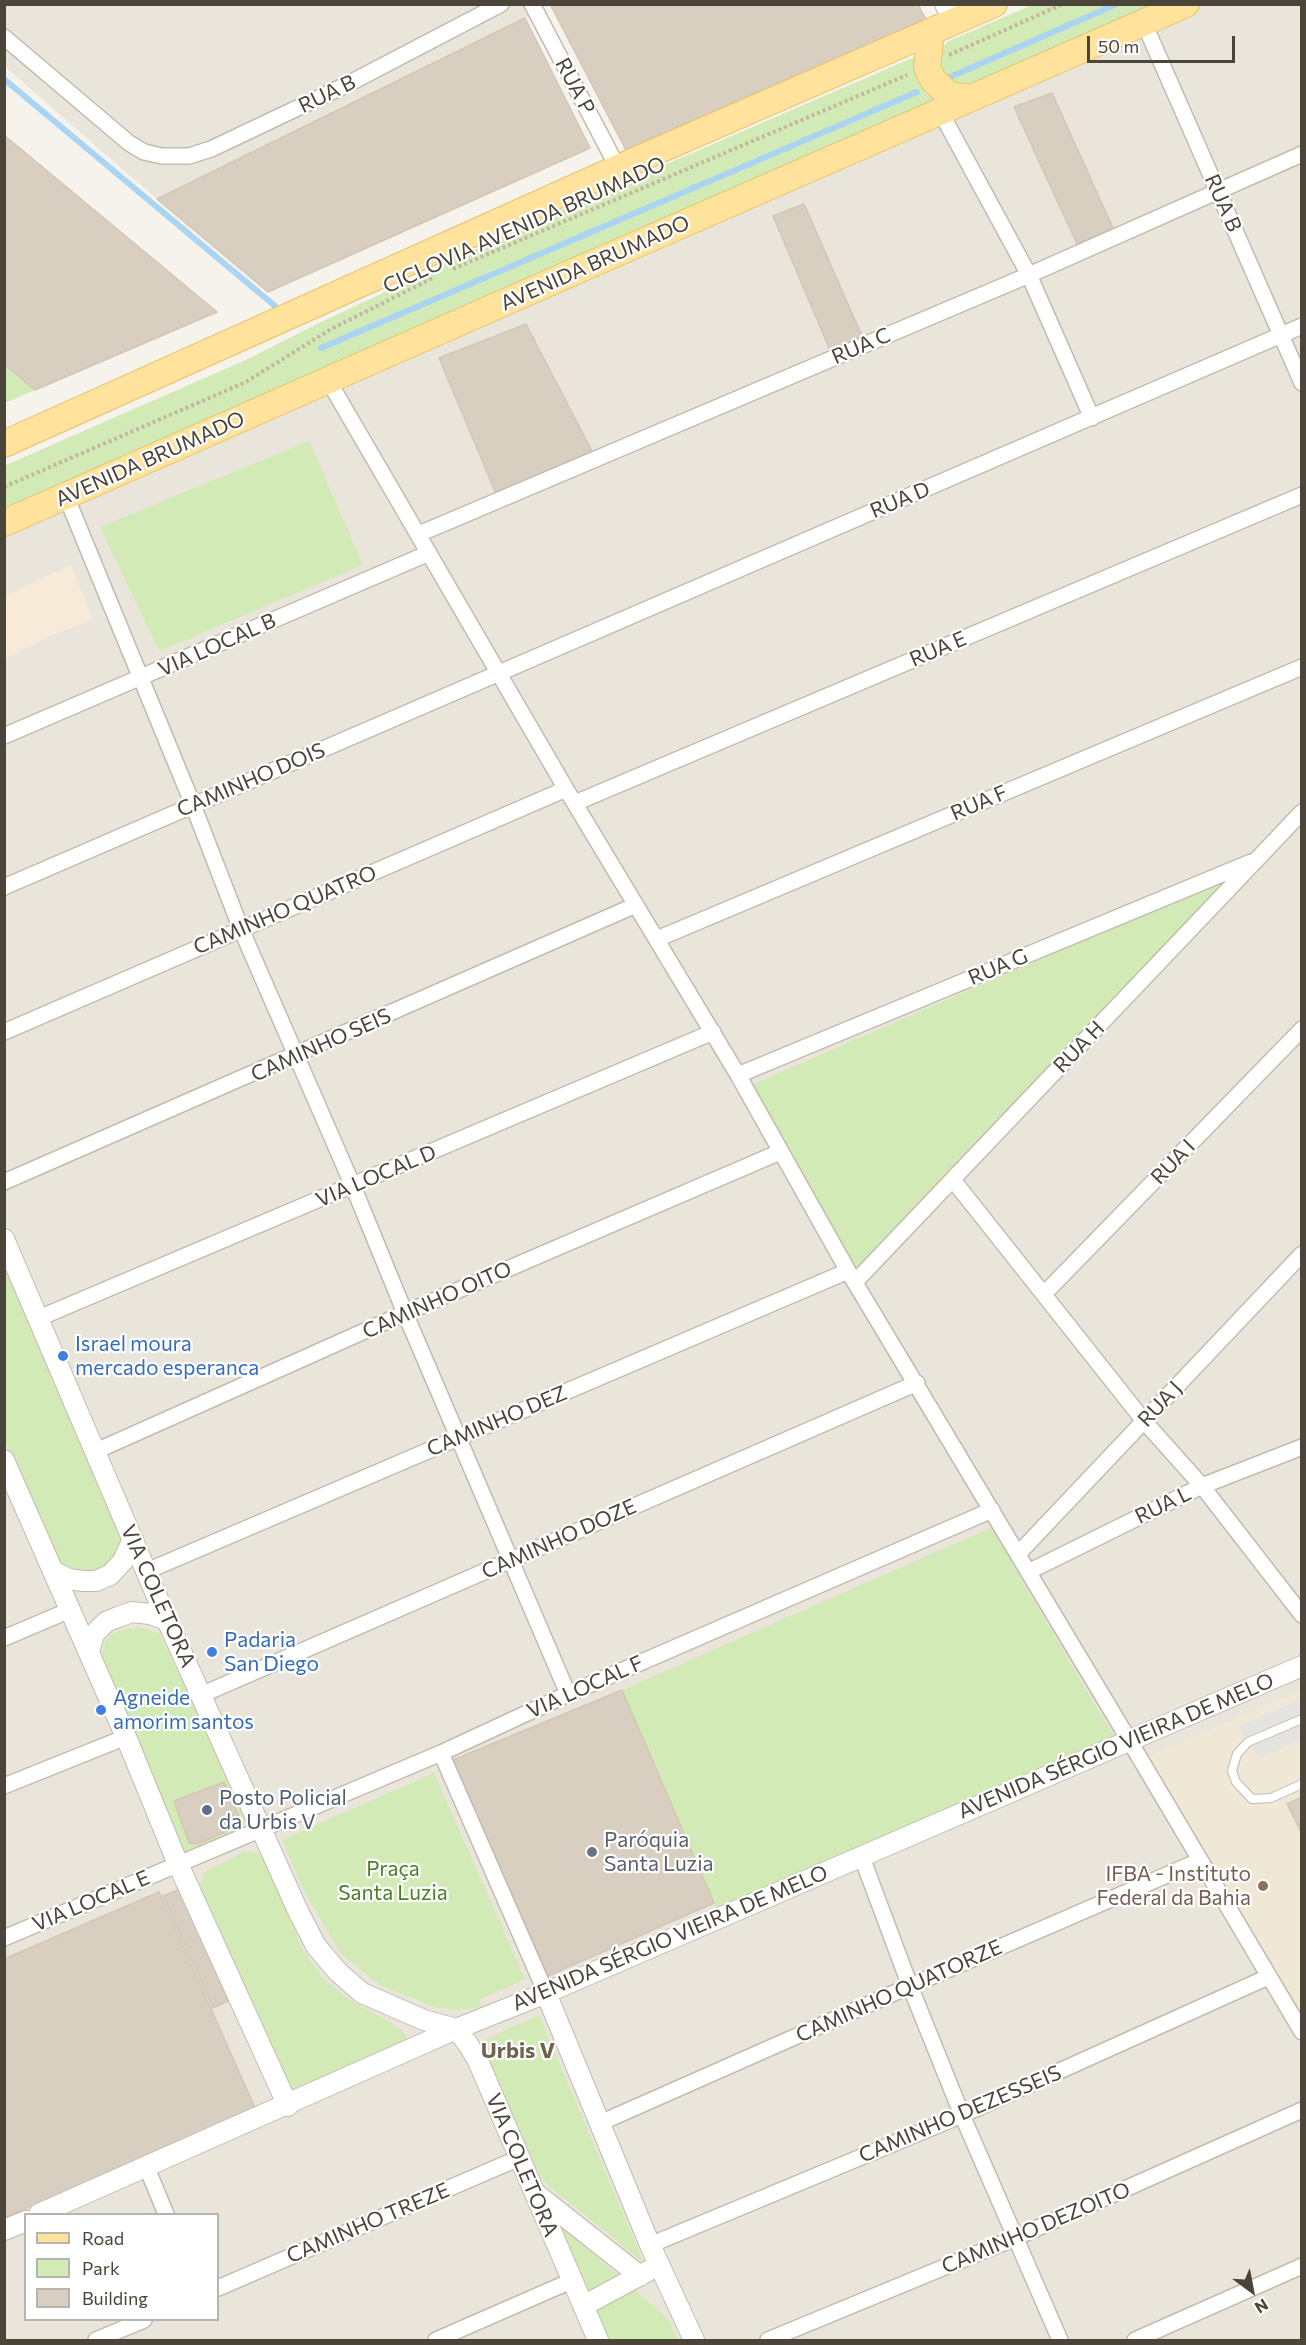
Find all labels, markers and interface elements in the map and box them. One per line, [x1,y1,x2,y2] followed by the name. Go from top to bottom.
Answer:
[1090,24,1238,62] scale bar
[1098,35,1139,57] text: 50 m
[550,54,600,118] street label: RUA P
[294,69,360,119] street label: RUA B
[379,151,669,299] street label: CICLOVIA AVENIDA BRUMADO
[1199,170,1247,236] street label: RUA B
[497,210,693,316] street label: AVENIDA BRUMADO
[828,322,894,370] street label: RUA C
[52,406,248,512] street label: AVENIDA BRUMADO
[866,476,934,524] street label: RUA D
[154,608,280,682] street label: VIA LOCAL B
[906,626,970,672] street label: RUA E
[173,737,329,823] street label: CAMINHO DOIS
[947,780,1011,826] street label: RUA F
[190,860,380,960] street label: CAMINHO QUATRO
[964,943,1032,991] street label: RUA G
[247,1003,395,1087] street label: CAMINHO SEIS
[1048,1016,1110,1078] street label: RUA H
[1146,1134,1200,1190] street label: RUA I
[312,1139,440,1213] street label: VIA LOCAL D
[359,1256,515,1344] street label: CAMINHO OITO
[75,1331,259,1381] place label: Israel moura mercado esperanca
[56,1349,70,1363] marker: Israel moura mercado esperanca
[1133,1376,1187,1432] street label: RUA J
[423,1380,571,1462] street label: CAMINHO DEZ
[1131,1481,1195,1529] street label: RUA L
[478,1494,640,1584] street label: CAMINHO DOZE
[115,1521,201,1671] street label: VIA COLETORA
[224,1627,319,1677] place label: Padaria San Diego
[205,1645,219,1659] marker: Padaria San Diego
[523,1650,647,1724] street label: VIA LOCAL F
[954,1668,1278,1824] street label: AVENIDA SÉRGIO VIEIRA DE MELO
[113,1685,254,1735] place label: Agneide amorim santos
[94,1703,108,1717] marker: Agneide amorim santos
[219,1785,347,1835] place label: Posto Policial da Urbis V
[200,1803,214,1817] marker: Posto Policial da Urbis V
[604,1827,714,1877] place label: Paróquia Santa Luzia
[585,1845,599,1859] marker: Paróquia Santa Luzia
[338,1856,448,1906] park label: Praça Santa Luzia
[508,1860,832,2016] street label: AVENIDA SÉRGIO VIEIRA DE MELO
[1097,1861,1251,1911] place label: IFBA - Instituto Federal da Bahia
[29,1865,153,1937] street label: VIA LOCAL E
[1256,1879,1270,1893] marker: IFBA - Instituto Federal da Bahia
[792,1934,1006,2048] street label: CAMINHO QUATORZE
[481,2038,555,2064] district label: Urbis V
[855,2060,1065,2168] street label: CAMINHO DEZESSEIS
[480,2090,564,2240] street label: VIA COLETORA
[283,2177,453,2269] street label: CAMINHO TREZE
[938,2177,1134,2279] street label: CAMINHO DEZOITO
[24,2213,219,2321] legend
[82,2227,124,2249] text: Road
[82,2257,120,2279] text: Park
[1222,2261,1282,2321] north arrow
[82,2287,148,2309] text: Building
[1252,2295,1272,2318] text: N

